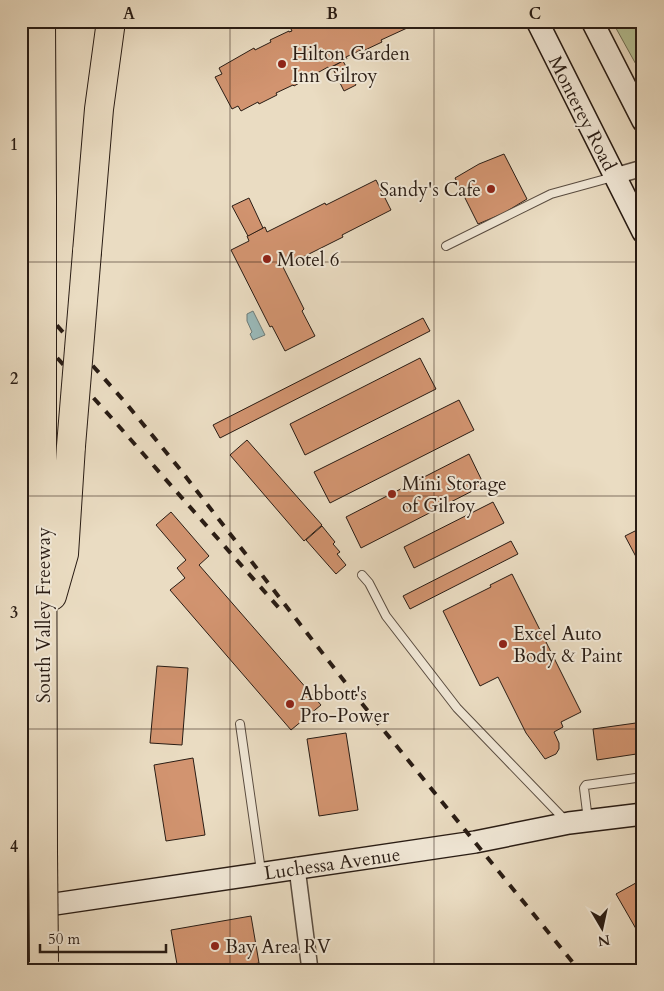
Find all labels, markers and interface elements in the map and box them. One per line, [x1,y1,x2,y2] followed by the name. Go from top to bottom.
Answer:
[123,3,135,25] text: A
[326,3,338,25] text: B
[529,3,541,25] text: C
[292,41,410,89] place label: Hilton Garden Inn Gilroy
[542,51,622,176] street label: Monterey Road
[276,58,288,70] marker: Hilton Garden Inn Gilroy
[10,134,18,156] text: 1
[379,177,481,203] place label: Sandy's Cafe
[485,183,497,195] marker: Sandy's Cafe
[277,247,339,273] place label: Motel 6
[261,253,273,265] marker: Motel 6
[10,368,18,390] text: 2
[402,471,507,519] place label: Mini Storage of Gilroy
[386,488,398,500] marker: Mini Storage of Gilroy
[31,527,57,703] street label: South Valley Freeway
[10,602,18,624] text: 3
[513,621,622,669] place label: Excel Auto Body & Paint
[497,638,509,650] marker: Excel Auto Body & Paint
[300,681,389,729] place label: Abbott's Pro-Power
[284,698,296,710] marker: Abbott's Pro-Power
[10,836,18,858] text: 4
[262,842,402,886] street label: Luchessa Avenue
[576,904,626,954] north arrow
[40,921,166,953] scale bar
[48,929,80,949] text: 50 m
[596,930,611,951] text: N
[225,934,331,960] place label: Bay Area RV
[209,940,221,952] marker: Bay Area RV

